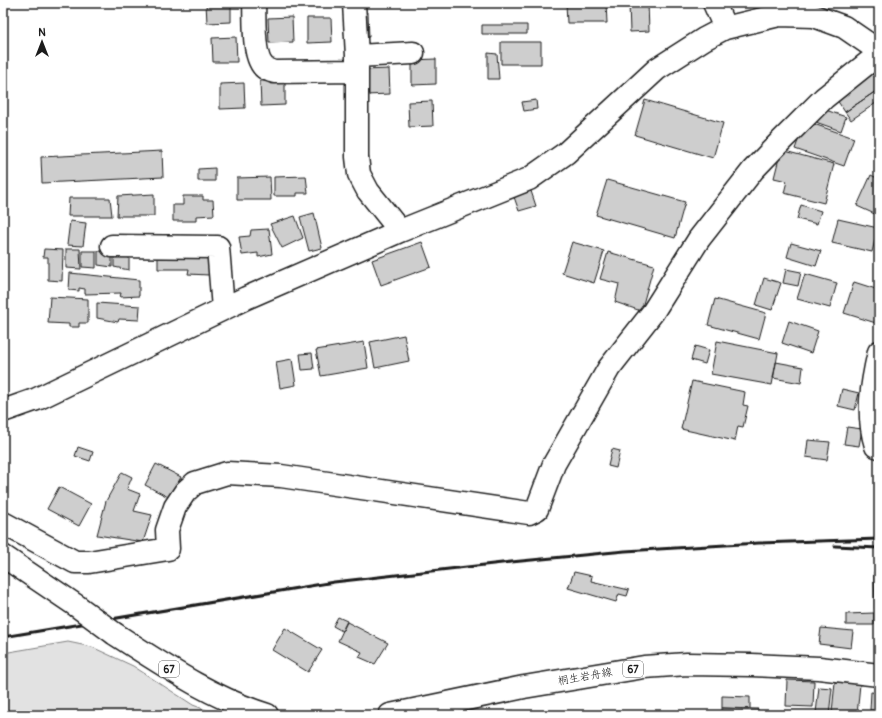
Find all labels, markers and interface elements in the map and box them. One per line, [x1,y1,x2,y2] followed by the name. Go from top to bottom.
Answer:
[22,22,62,62] north arrow
[38,26,46,39] text: N
[159,661,179,677] road number: 67
[623,661,643,677] road number: 67
[557,665,613,688] street label: 桐生岩舟線

